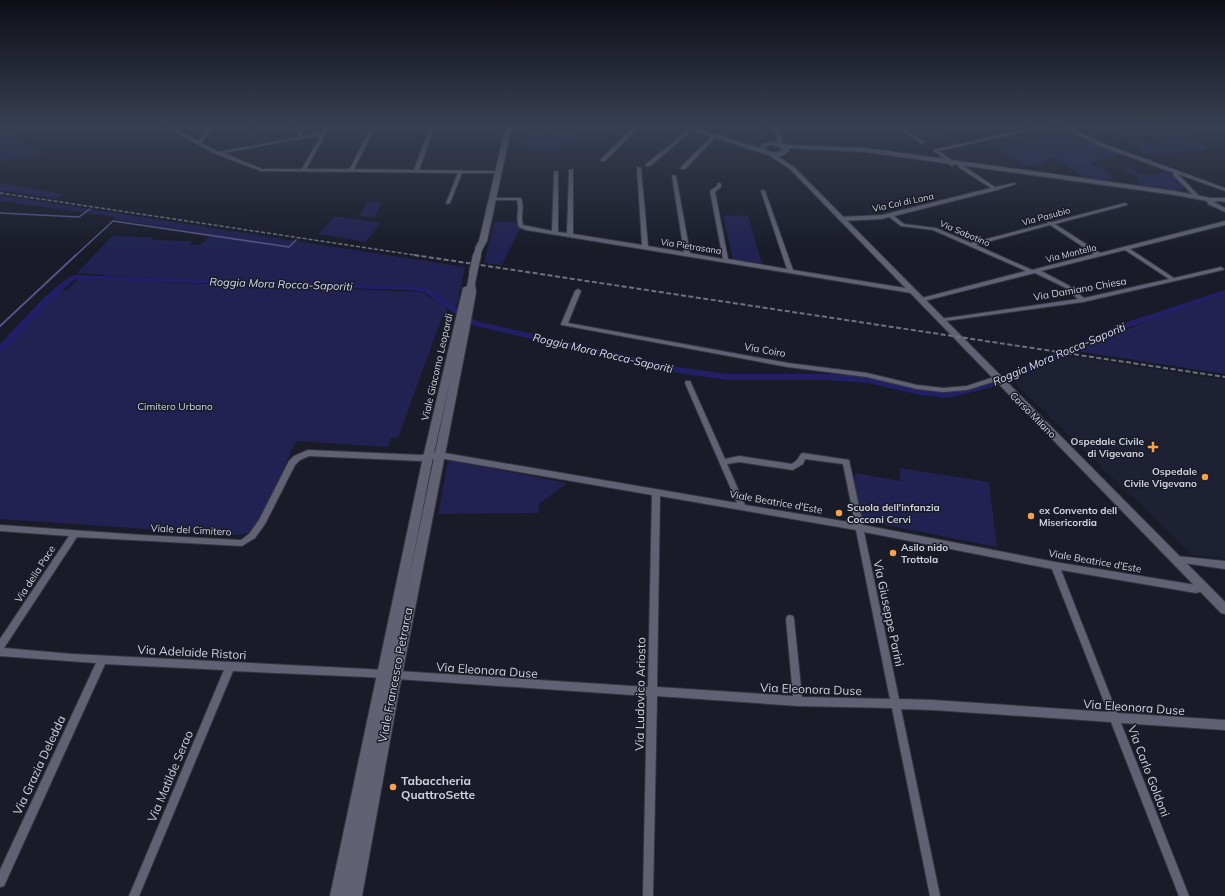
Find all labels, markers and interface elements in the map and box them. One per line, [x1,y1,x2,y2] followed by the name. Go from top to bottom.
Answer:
[871,190,935,214] street label: Via Col di Lana
[1021,204,1071,228] street label: Via Pasubio
[938,218,992,248] street label: Via Sabotino
[660,236,722,256] street label: Via Pietrasana
[1045,241,1097,265] street label: Via Montello
[1032,274,1128,304] street label: Via Damiano Chiesa
[209,275,353,294] water label: Roggia Mora Rocca-Saporiti
[418,312,456,422] street label: Viale Giacomo Leopardi
[990,319,1128,388] water label: Roggia Mora Rocca-Saporiti
[532,330,675,376] water label: Roggia Mora Rocca-Saporiti
[743,340,787,360] street label: Via Coiro
[1007,389,1059,441] street label: Corso Milano
[137,400,213,413] park label: Cimitero Urbano
[1071,435,1145,460] place label: Ospedale Civile di Vigevano
[1147,441,1159,453] marker: Ospedale Civile di Vigevano
[1124,465,1198,490] place label: Ospedale Civile Vigevano
[1200,472,1210,482] marker: Ospedale Civile Vigevano
[728,487,824,517] street label: Viale Beatrice d'Este
[847,501,940,526] place label: Scuola dell'infanzia Cocconi Cervi
[1039,504,1117,529] place label: ex Convento dell Misericordia
[834,508,844,518] marker: Scuola dell'infanzia Cocconi Cervi
[1026,511,1036,521] marker: ex Convento dell Misericordia
[150,521,232,539] street label: Viale del Cimitero
[901,541,948,566] place label: Asilo nido Trottola
[12,543,58,605] street label: Via della Pace
[1047,546,1143,576] street label: Viale Beatrice d'Este
[888,548,898,558] marker: Asilo nido Trottola
[870,558,908,668] street label: Via Giuseppe Parini
[375,606,415,744] street label: Viale Francesco Petrarca
[632,637,648,751] street label: Via Ludovico Ariosto
[137,642,247,662] street label: Via Adelaide Ristori
[436,659,538,681] street label: Via Eleonora Duse
[760,680,862,698] street label: Via Eleonora Duse
[1083,696,1185,718] street label: Via Eleonora Duse
[9,713,69,817] street label: Via Grazia Deledda
[1125,723,1173,819] street label: Via Carlo Goldoni
[144,728,196,824] street label: Via Matilde Serao
[401,773,476,802] place label: Tabaccheria QuattroSette
[388,782,398,792] marker: Tabaccheria QuattroSette

